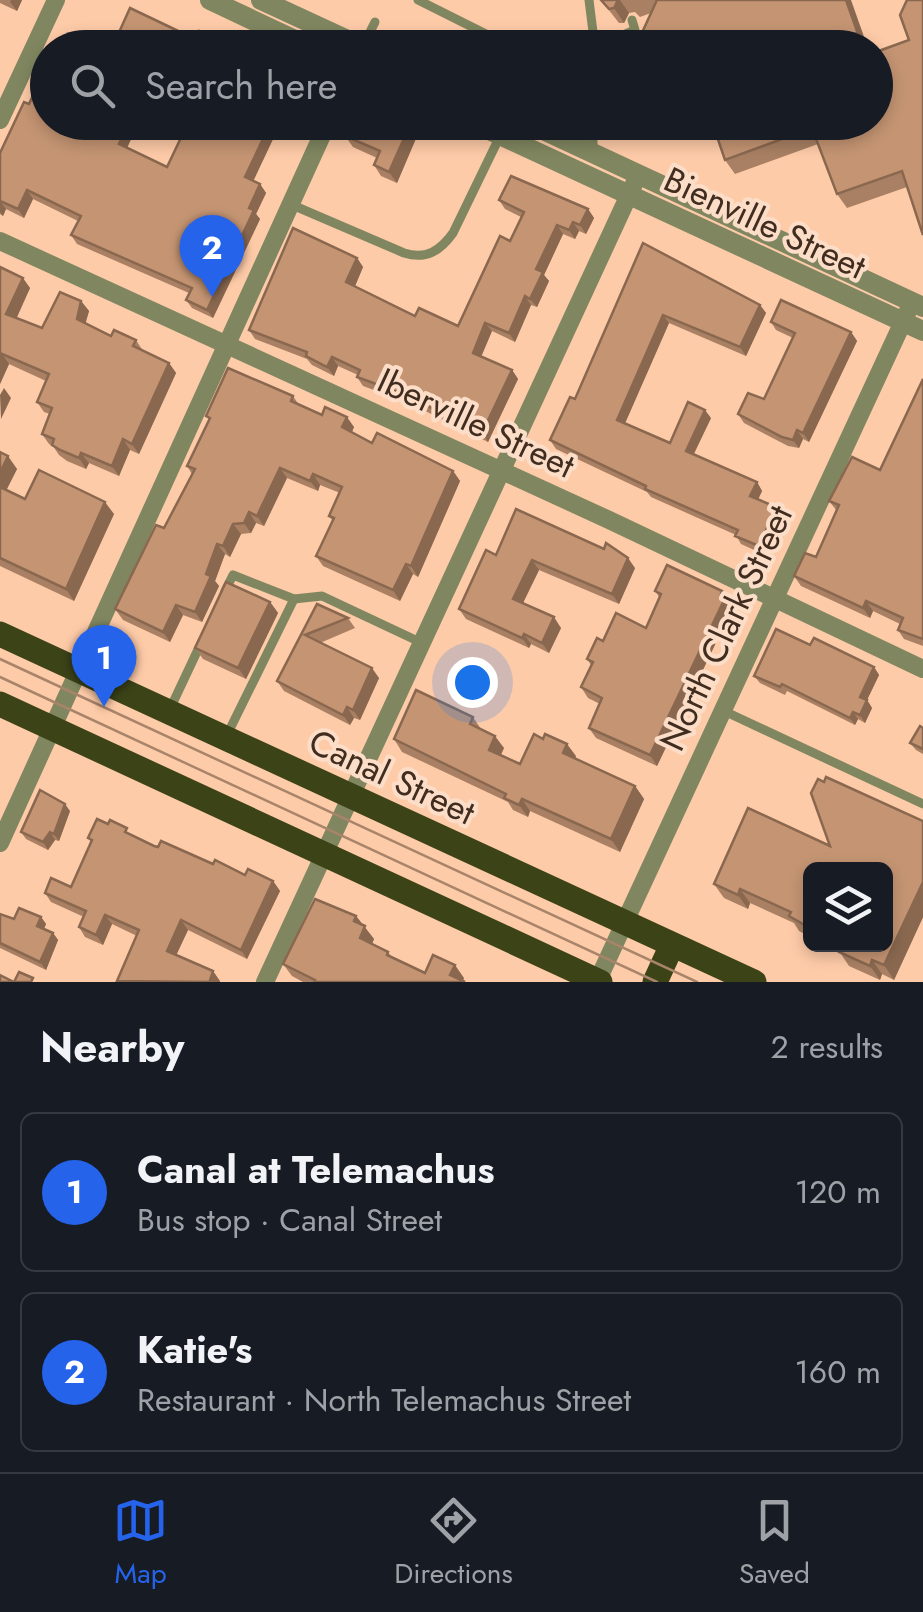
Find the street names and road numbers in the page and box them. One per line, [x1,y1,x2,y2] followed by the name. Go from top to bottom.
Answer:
[656,154,875,292] street label: Bienville Street
[369,355,583,491] street label: Iberville Street
[647,496,805,759] street label: North Clark Street
[301,717,484,838] street label: Canal Street

